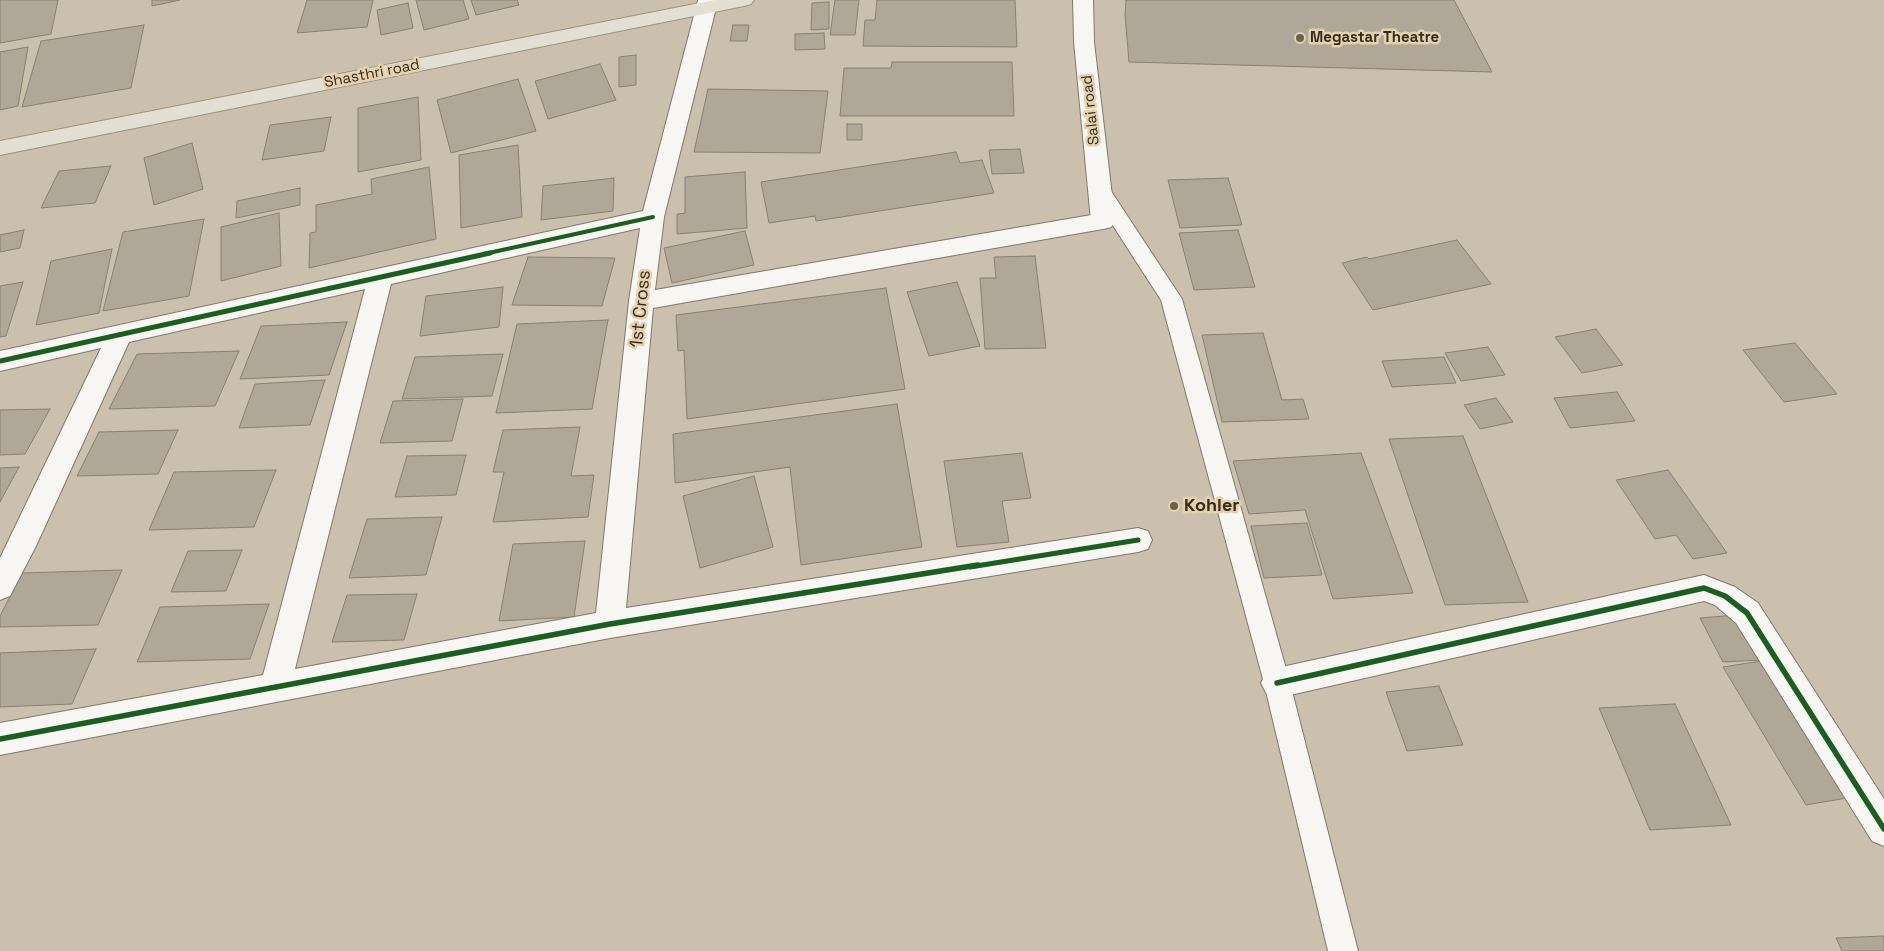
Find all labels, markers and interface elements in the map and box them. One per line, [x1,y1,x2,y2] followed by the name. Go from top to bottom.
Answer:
[1310,29,1439,47] place label: Megastar Theatre
[1294,32,1306,44] marker: Megastar Theatre
[323,56,421,92] street label: Shasthri road
[1078,74,1104,146] street label: Salai road
[626,269,656,349] street label: 1st Cross
[1184,495,1239,517] place label: Kohler
[1168,500,1180,512] marker: Kohler

